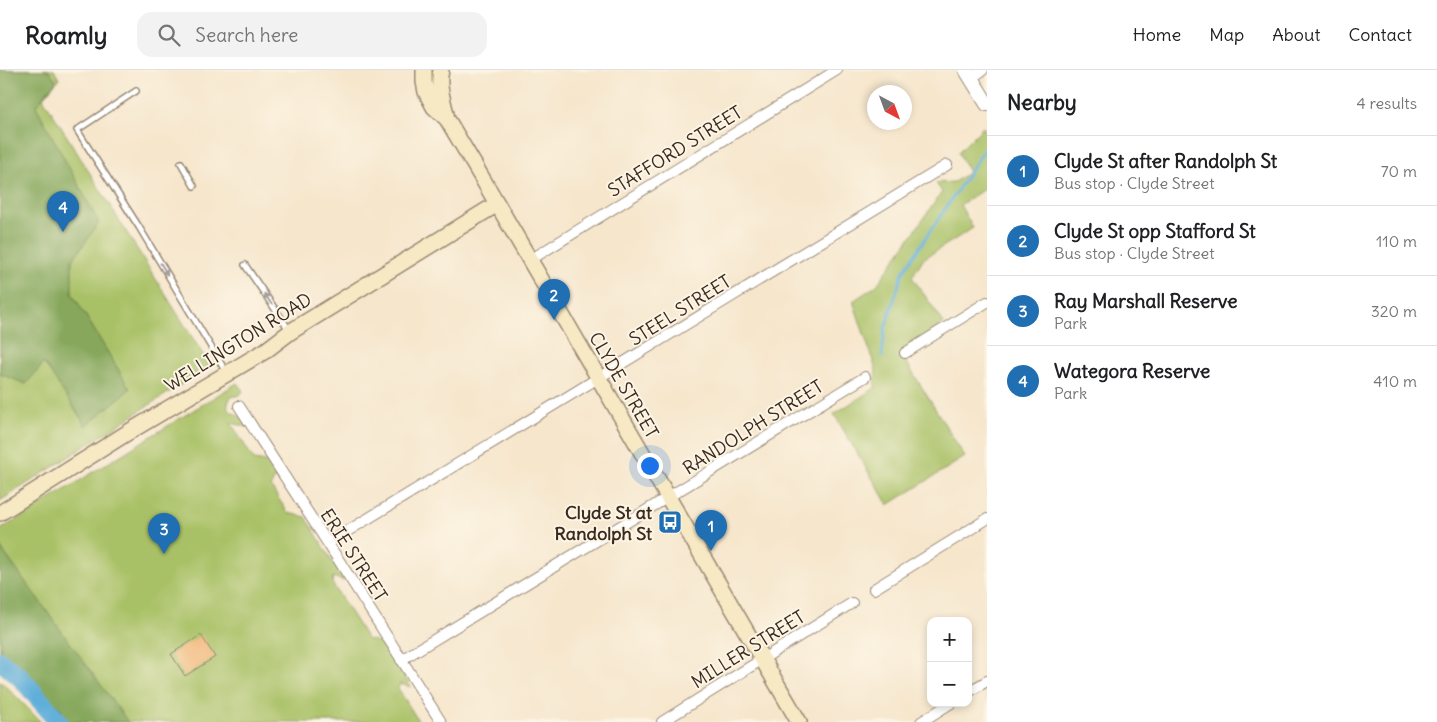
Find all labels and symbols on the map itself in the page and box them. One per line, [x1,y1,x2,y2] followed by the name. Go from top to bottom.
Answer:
[867,85,912,130] north arrow
[603,100,747,202] street label: STAFFORD STREET
[47,191,79,232] pin: 4
[159,263,168,276] one-way arrow
[625,270,735,350] street label: STEEL STREET
[538,279,570,320] pin: 2
[160,287,316,397] street label: WELLINGTON ROAD
[263,292,272,305] one-way arrow
[584,328,664,442] street label: CLYDE STREET
[679,375,827,479] street label: RANDOLPH STREET
[637,453,663,479] your location
[555,501,653,545] place label: Clyde St at Randolph St
[315,504,393,606] street label: ERIE STREET
[657,509,683,535] bus stop icon: Clyde St at Randolph St
[695,510,727,551] pin: 1
[148,513,180,554] pin: 3
[687,605,809,693] street label: MILLER STREET

